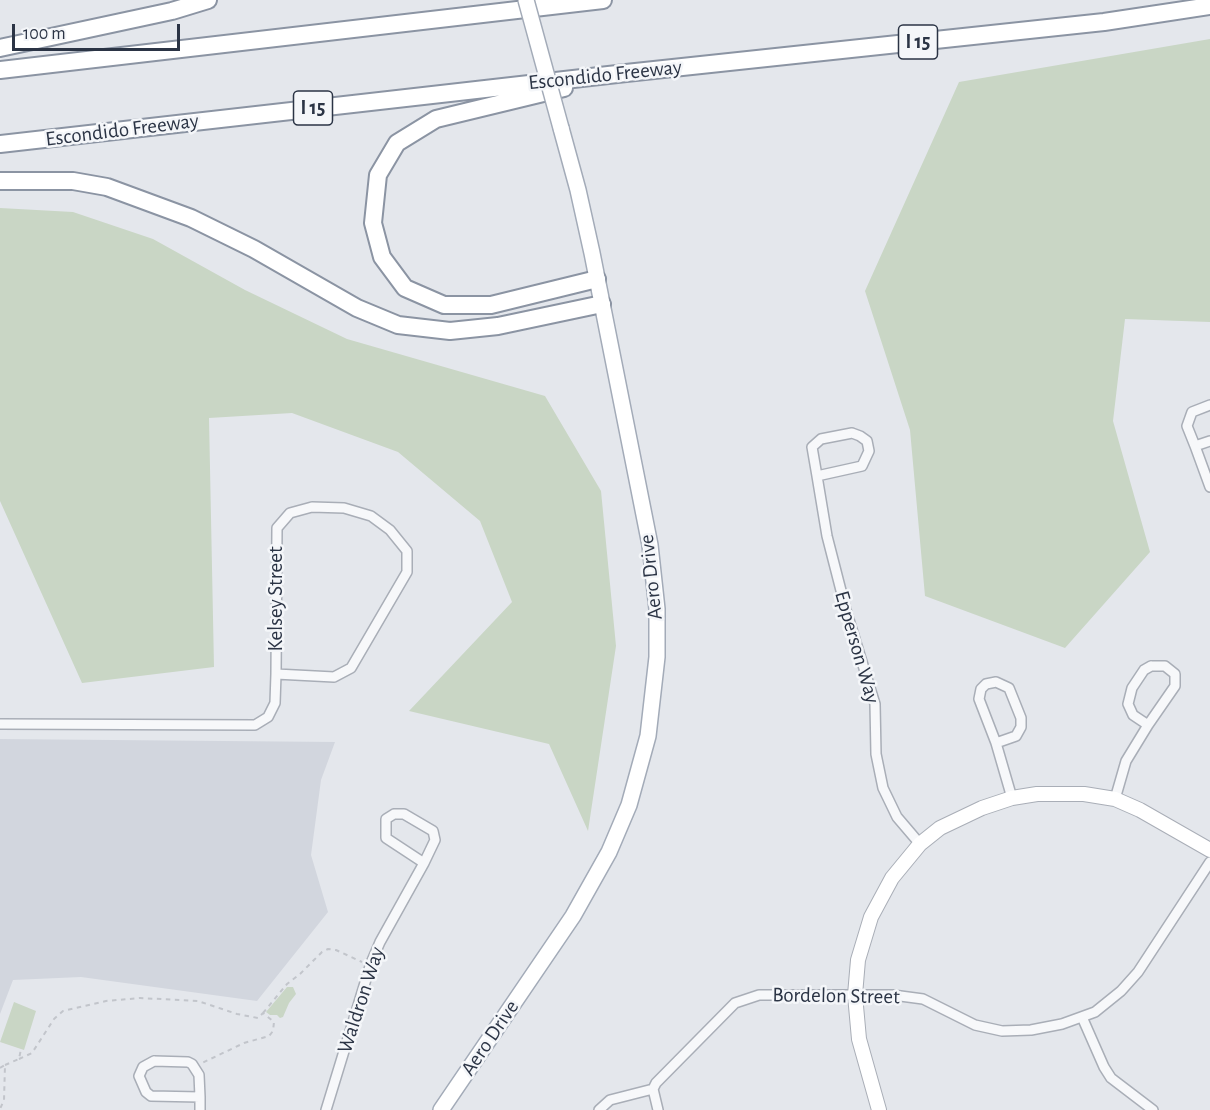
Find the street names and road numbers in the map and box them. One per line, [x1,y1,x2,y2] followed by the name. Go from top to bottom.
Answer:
[898,25,938,59] road number: I 15
[527,54,683,96] street label: Escondido Freeway
[294,91,332,125] road number: I 15
[44,108,200,152] street label: Escondido Freeway
[634,533,668,621] street label: Aero Drive
[263,546,289,652] street label: Kelsey Street
[829,588,885,706] street label: Epperson Way
[332,944,390,1056] street label: Waldron Way
[772,982,900,1010] street label: Bordelon Street
[456,995,524,1081] street label: Aero Drive

